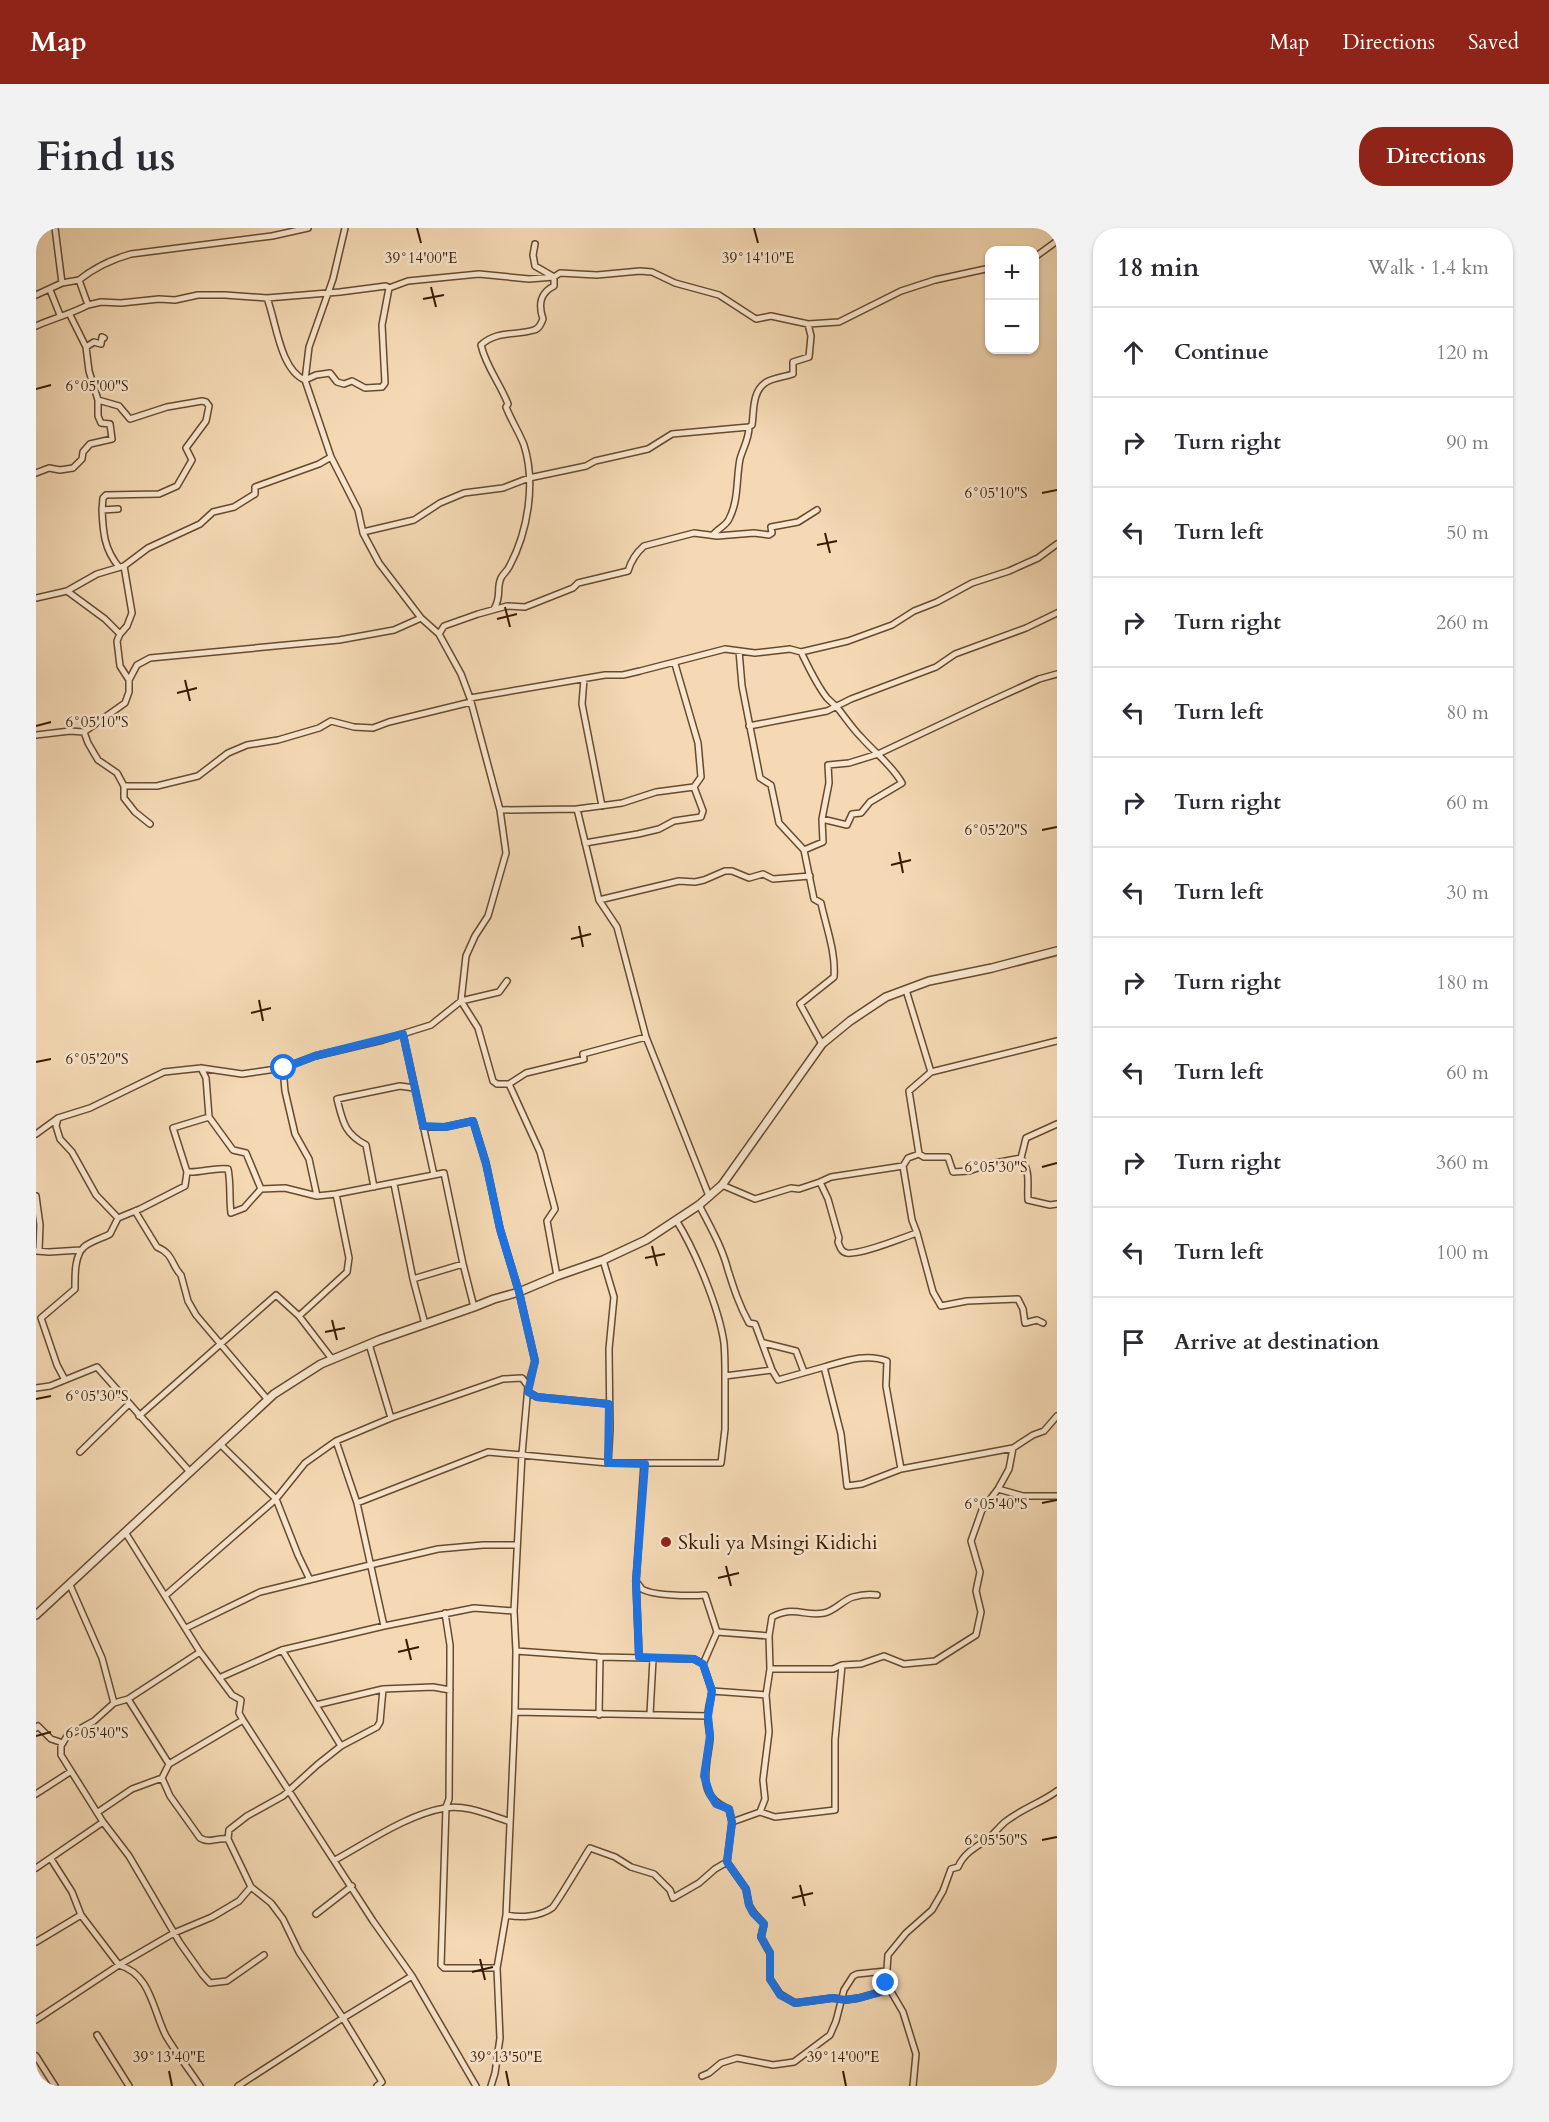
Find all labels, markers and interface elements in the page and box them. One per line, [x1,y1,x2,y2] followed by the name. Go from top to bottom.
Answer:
[30,23,87,61] text: Map
[1269,28,1309,57] text: Map
[1342,28,1435,57] text: Directions
[1468,28,1519,57] text: Saved
[1359,127,1513,186] button: Directions
[36,128,176,185] text: Find us
[985,246,1039,354] map controls
[985,246,1039,300] button: +
[385,248,457,268] text: 39°14'00"E
[722,248,794,268] text: 39°14'10"E
[1117,250,1200,285] text: 18 min
[1368,254,1489,281] text: Walk · 1.4 km
[985,300,1039,354] button: −
[1117,336,1150,369] icon: ahead
[1174,337,1269,367] text: Continue
[1436,339,1489,366] text: 120 m
[65,376,129,396] text: 6°05'00"S
[1117,426,1150,459] icon: right
[1174,427,1281,457] text: Turn right
[1446,429,1489,456] text: 90 m
[964,483,1028,503] text: 6°05'10"S
[1117,516,1150,549] icon: left
[1174,517,1263,547] text: Turn left
[1446,519,1489,546] text: 50 m
[1117,606,1150,639] icon: right
[1174,607,1281,637] text: Turn right
[1436,609,1489,636] text: 260 m
[1117,696,1150,729] icon: left
[1174,697,1263,727] text: Turn left
[1446,699,1489,726] text: 80 m
[65,712,129,732] text: 6°05'10"S
[1117,786,1150,819] icon: right
[1174,787,1281,817] text: Turn right
[1446,789,1489,816] text: 60 m
[964,820,1028,840] text: 6°05'20"S
[1117,876,1150,909] icon: left
[1174,877,1263,907] text: Turn left
[1446,879,1489,906] text: 30 m
[1117,966,1150,999] icon: right
[1174,967,1281,997] text: Turn right
[1436,969,1489,996] text: 180 m
[65,1049,129,1069] text: 6°05'20"S
[270,1054,296,1080] route start
[1117,1056,1150,1089] icon: left
[1174,1057,1263,1087] text: Turn left
[1446,1059,1489,1086] text: 60 m
[1117,1146,1150,1179] icon: right
[1174,1147,1281,1177] text: Turn right
[1436,1149,1489,1176] text: 360 m
[964,1157,1028,1177] text: 6°05'30"S
[1117,1236,1150,1269] icon: left
[1174,1237,1263,1267] text: Turn left
[1436,1239,1489,1266] text: 100 m
[1117,1326,1150,1359] icon: arrive
[1174,1327,1379,1357] text: Arrive at destination
[65,1386,129,1406] text: 6°05'30"S
[964,1494,1028,1514] text: 6°05'40"S
[678,1529,878,1556] place label: Skuli ya Msingi Kidichi
[659,1535,673,1549] marker: Skuli ya Msingi Kidichi
[65,1723,129,1743] text: 6°05'40"S
[964,1830,1028,1850] text: 6°05'50"S
[872,1969,898,1995] route end
[133,2047,205,2067] text: 39°13'40"E
[470,2047,542,2067] text: 39°13'50"E
[807,2047,879,2067] text: 39°14'00"E

